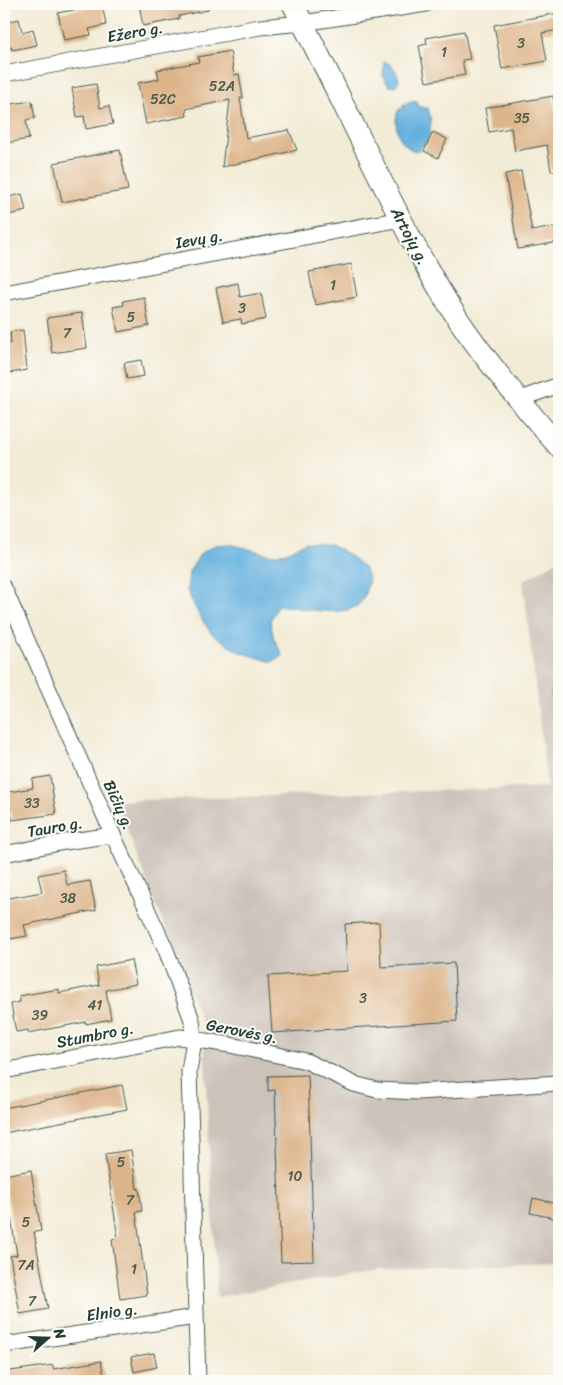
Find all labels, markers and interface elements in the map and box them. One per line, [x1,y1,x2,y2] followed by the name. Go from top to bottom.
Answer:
[105,13,165,51] street label: Ežero g.
[517,31,525,56] house number: 3
[441,40,447,65] house number: 1
[209,74,235,99] house number: 52A
[150,87,176,112] house number: 52C
[514,106,531,131] house number: 35
[382,201,437,270] street label: Artojų g.
[172,221,225,258] street label: Ievų g.
[330,273,336,298] house number: 1
[238,296,246,321] house number: 3
[127,305,136,330] house number: 5
[63,321,72,346] house number: 7
[95,775,143,835] street label: Bičių g.
[24,791,40,816] house number: 33
[25,808,85,846] street label: Tauro g.
[60,886,77,911] house number: 38
[359,986,367,1011] house number: 3
[88,993,102,1018] house number: 41
[32,1003,49,1028] house number: 39
[204,1010,280,1052] street label: Gerovės g.
[54,1013,136,1057] street label: Stumbro g.
[117,1150,126,1175] house number: 5
[288,1164,303,1189] house number: 10
[126,1188,135,1213] house number: 7
[22,1210,31,1235] house number: 5
[17,1253,35,1278] house number: 7A
[131,1257,137,1282] house number: 1
[28,1289,37,1314] house number: 7
[84,1294,140,1330] street label: Elnio g.
[22,1312,72,1362] north arrow
[46,1324,73,1343] text: N

